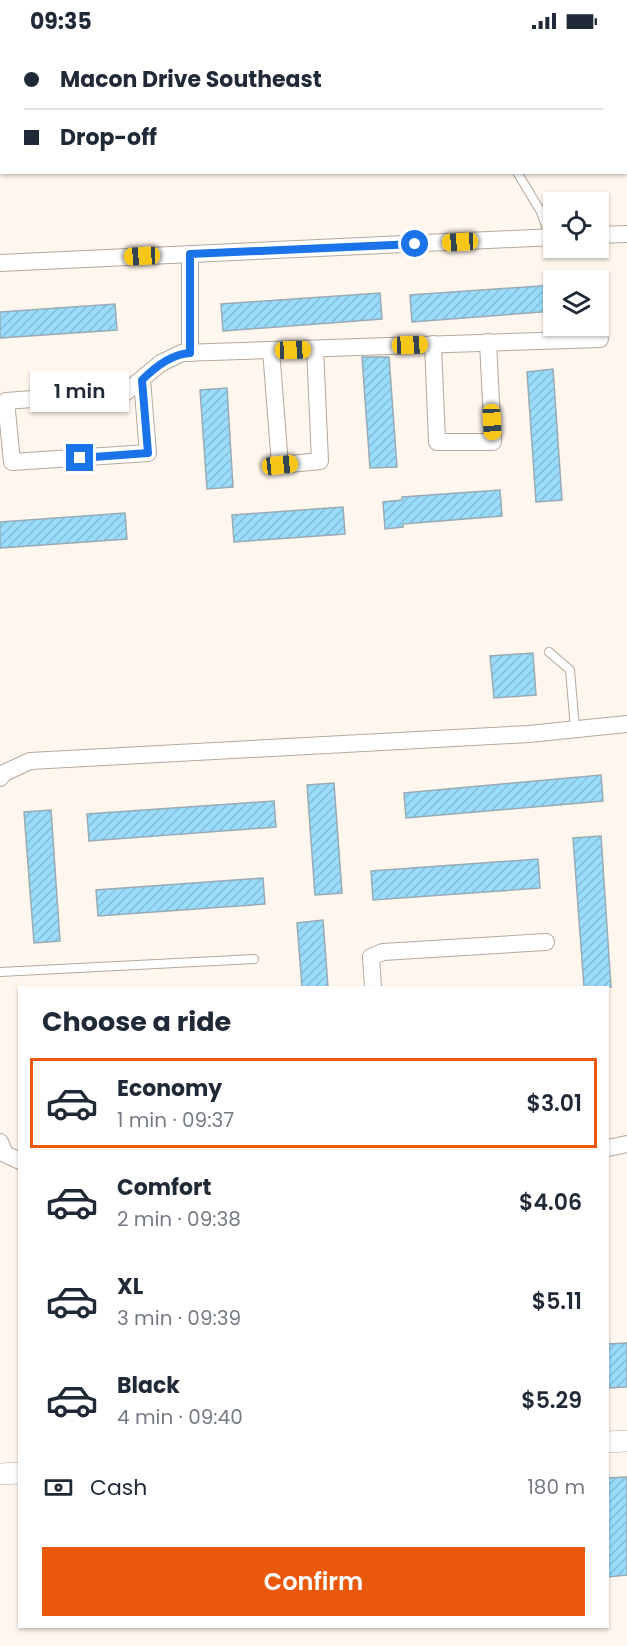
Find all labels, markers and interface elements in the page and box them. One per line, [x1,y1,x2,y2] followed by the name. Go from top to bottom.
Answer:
[30,6,92,37] text: 09:35
[60,64,322,95] text: Macon Drive Southeast
[60,122,157,153] text: Drop-off
[543,192,609,336] map controls
[543,192,609,258] button: locate
[401,230,428,257] route start
[442,232,478,252] car
[124,246,160,266] car
[543,270,609,336] button: layers
[392,335,428,355] car
[275,340,311,360] car
[31,371,130,413] callout: 1 min
[54,377,105,405] text: 1 min
[482,404,502,440] car
[66,444,93,471] route end
[261,454,299,476] car
[42,1003,231,1040] text: Choose a ride
[117,1073,222,1104] text: Economy
[45,1076,99,1130] icon: car
[527,1088,582,1119] text: $3.01
[117,1106,234,1134] text: 1 min · 09:37
[117,1172,211,1203] text: Comfort
[45,1175,99,1229] icon: car
[519,1187,582,1218] text: $4.06
[117,1205,241,1233] text: 2 min · 09:38
[117,1271,143,1302] text: XL
[45,1274,99,1328] icon: car
[532,1286,582,1317] text: $5.11
[117,1304,241,1332] text: 3 min · 09:39
[117,1370,180,1401] text: Black
[45,1373,99,1427] icon: car
[521,1385,582,1416] text: $5.29
[117,1403,243,1431] text: 4 min · 09:40
[42,1471,75,1504] icon: cash
[90,1472,147,1503] text: Cash
[527,1473,585,1501] text: 180 m
[42,1547,585,1616] button: Confirm

